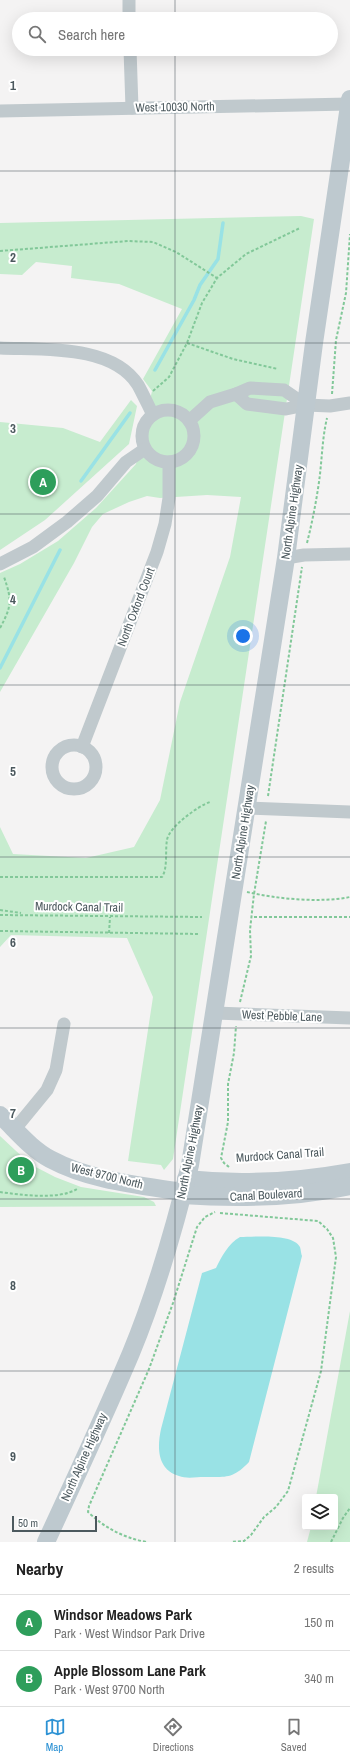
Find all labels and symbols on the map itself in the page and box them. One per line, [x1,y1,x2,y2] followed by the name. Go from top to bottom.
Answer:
[10,77,16,94] text: 1
[135,98,215,116] street label: West 10030 North
[10,249,16,266] text: 2
[10,420,16,437] text: 3
[277,464,307,560] street label: North Alpine Highway
[30,467,56,497] pin: A
[114,565,158,649] street label: North Oxford Court
[10,591,16,608] text: 4
[233,626,253,646] your location
[10,763,16,780] text: 5
[228,784,258,880] street label: North Alpine Highway
[35,898,123,916] street label: Murdock Canal Trail
[10,934,16,951] text: 6
[242,1007,322,1025] street label: West Pebble Lane
[173,1104,207,1200] street label: North Alpine Highway
[10,1105,16,1122] text: 7
[236,1144,324,1166] street label: Murdock Canal Trail
[8,1155,34,1185] pin: B
[69,1159,145,1193] street label: West 9700 North
[229,1185,303,1205] street label: Canal Boulevard
[10,1277,16,1294] text: 8
[57,1410,111,1504] street label: North Alpine Highway
[10,1448,16,1465] text: 9
[12,1514,97,1533] scale bar

